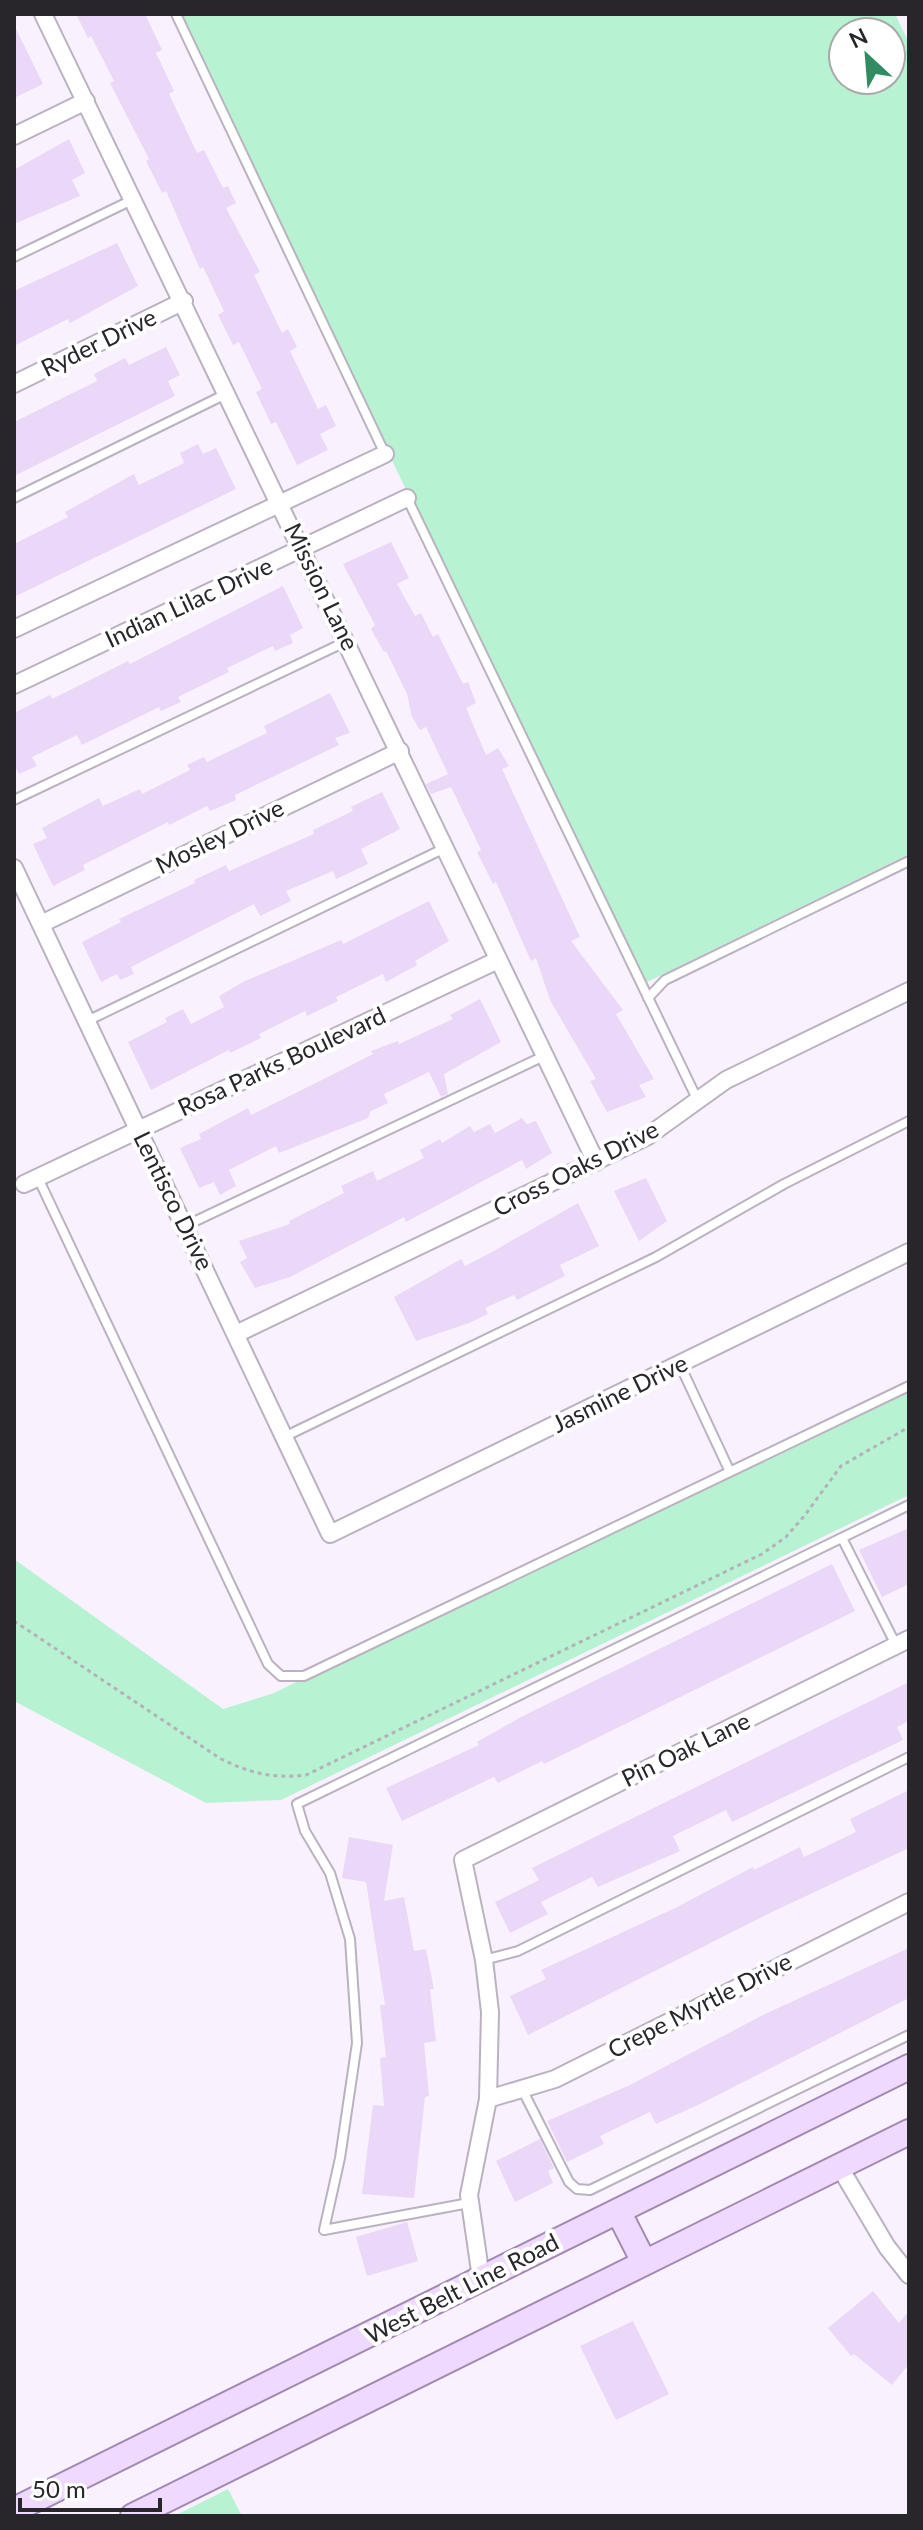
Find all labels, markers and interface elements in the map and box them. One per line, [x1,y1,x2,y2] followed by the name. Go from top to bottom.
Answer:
[827,16,907,96] north arrow
[844,22,872,53] text: N
[36,301,161,382] street label: Ryder Drive
[279,518,366,655] street label: Mission Lane
[100,550,277,653] street label: Indian Lilac Drive
[150,792,288,879] street label: Mosley Drive
[173,1000,390,1122] street label: Rosa Parks Boulevard
[488,1114,663,1222] street label: Cross Oaks Drive
[128,1126,220,1274] street label: Lentisco Drive
[547,1347,692,1438] street label: Jasmine Drive
[616,1705,754,1792] street label: Pin Oak Lane
[602,1946,796,2064] street label: Crepe Myrtle Drive
[360,2226,563,2349] street label: West Belt Line Road
[20,2462,160,2512] scale bar
[32,2474,86,2503] text: 50 m

